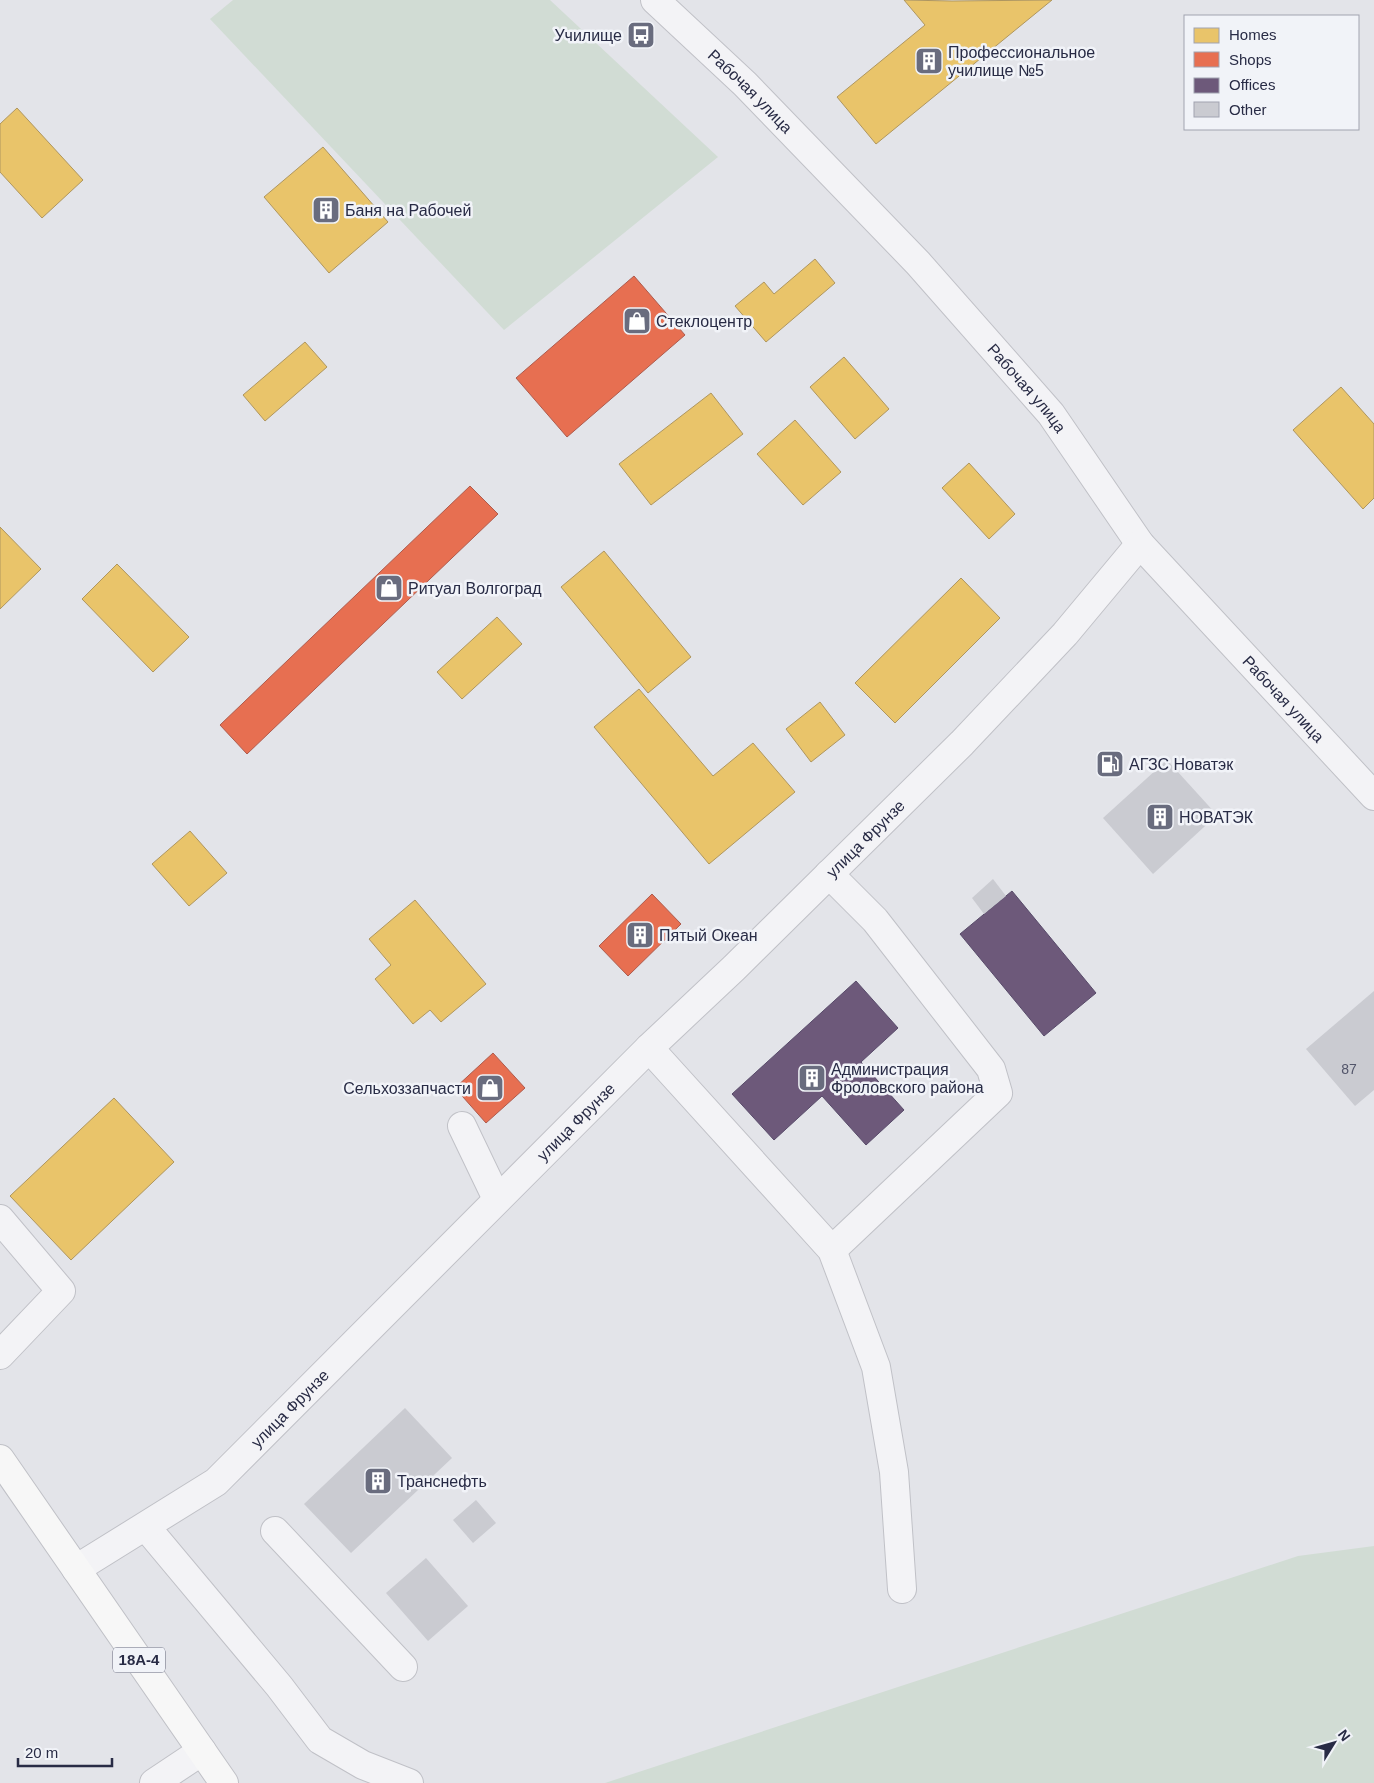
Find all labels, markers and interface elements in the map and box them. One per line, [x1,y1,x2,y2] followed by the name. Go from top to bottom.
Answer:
[1184,15,1359,130] legend
[626,20,656,50] bus stop icon: Училище
[1229,26,1277,43] text: Homes
[554,27,622,44] place label: Училище
[948,44,1095,79] place label: Профессиональное училище №5
[705,46,796,137] street label: Рабочая улица
[914,46,944,76] building icon: Профессиональное училище №5
[1229,51,1272,68] text: Shops
[1229,76,1275,93] text: Offices
[1229,101,1267,118] text: Other
[311,195,341,225] building icon: Баня на Рабочей
[345,202,471,219] place label: Баня на Рабочей
[622,306,652,336] shop icon: Стеклоцентр
[656,313,752,330] place label: Стеклоцентр
[984,341,1069,436] street label: Рабочая улица
[374,573,404,603] shop icon: Ритуал Волгоград
[408,580,542,597] place label: Ритуал Волгоград
[1239,653,1327,746] street label: Рабочая улица
[1095,749,1125,779] fuel station icon: АГЗС Новатэк
[1129,756,1234,773] place label: АГЗС Новатэк
[823,797,908,881] street label: улица Фрунзе
[1145,802,1175,832] building icon: НОВАТЭК
[1179,809,1254,826] place label: НОВАТЭК
[625,920,655,950] building icon: Пятый Океан
[659,927,758,944] place label: Пятый Океан
[831,1061,984,1096] place label: Администрация Фроловского района
[1341,1061,1357,1077] house number: 87
[797,1063,827,1093] building icon: Администрация Фроловского района
[475,1073,505,1103] shop icon: Сельхоззапчасти
[343,1080,471,1097] place label: Сельхоззапчасти
[534,1080,618,1164] street label: улица Фрунзе
[248,1366,332,1451] street label: улица Фрунзе
[363,1466,393,1496] building icon: Транснефть
[397,1473,487,1490] place label: Транснефть
[113,1648,165,1672] road number: 18А-4
[1309,1718,1359,1768] north arrow
[1335,1726,1354,1744] text: N
[18,1736,111,1768] scale bar
[25,1744,58,1761] text: 20 m

